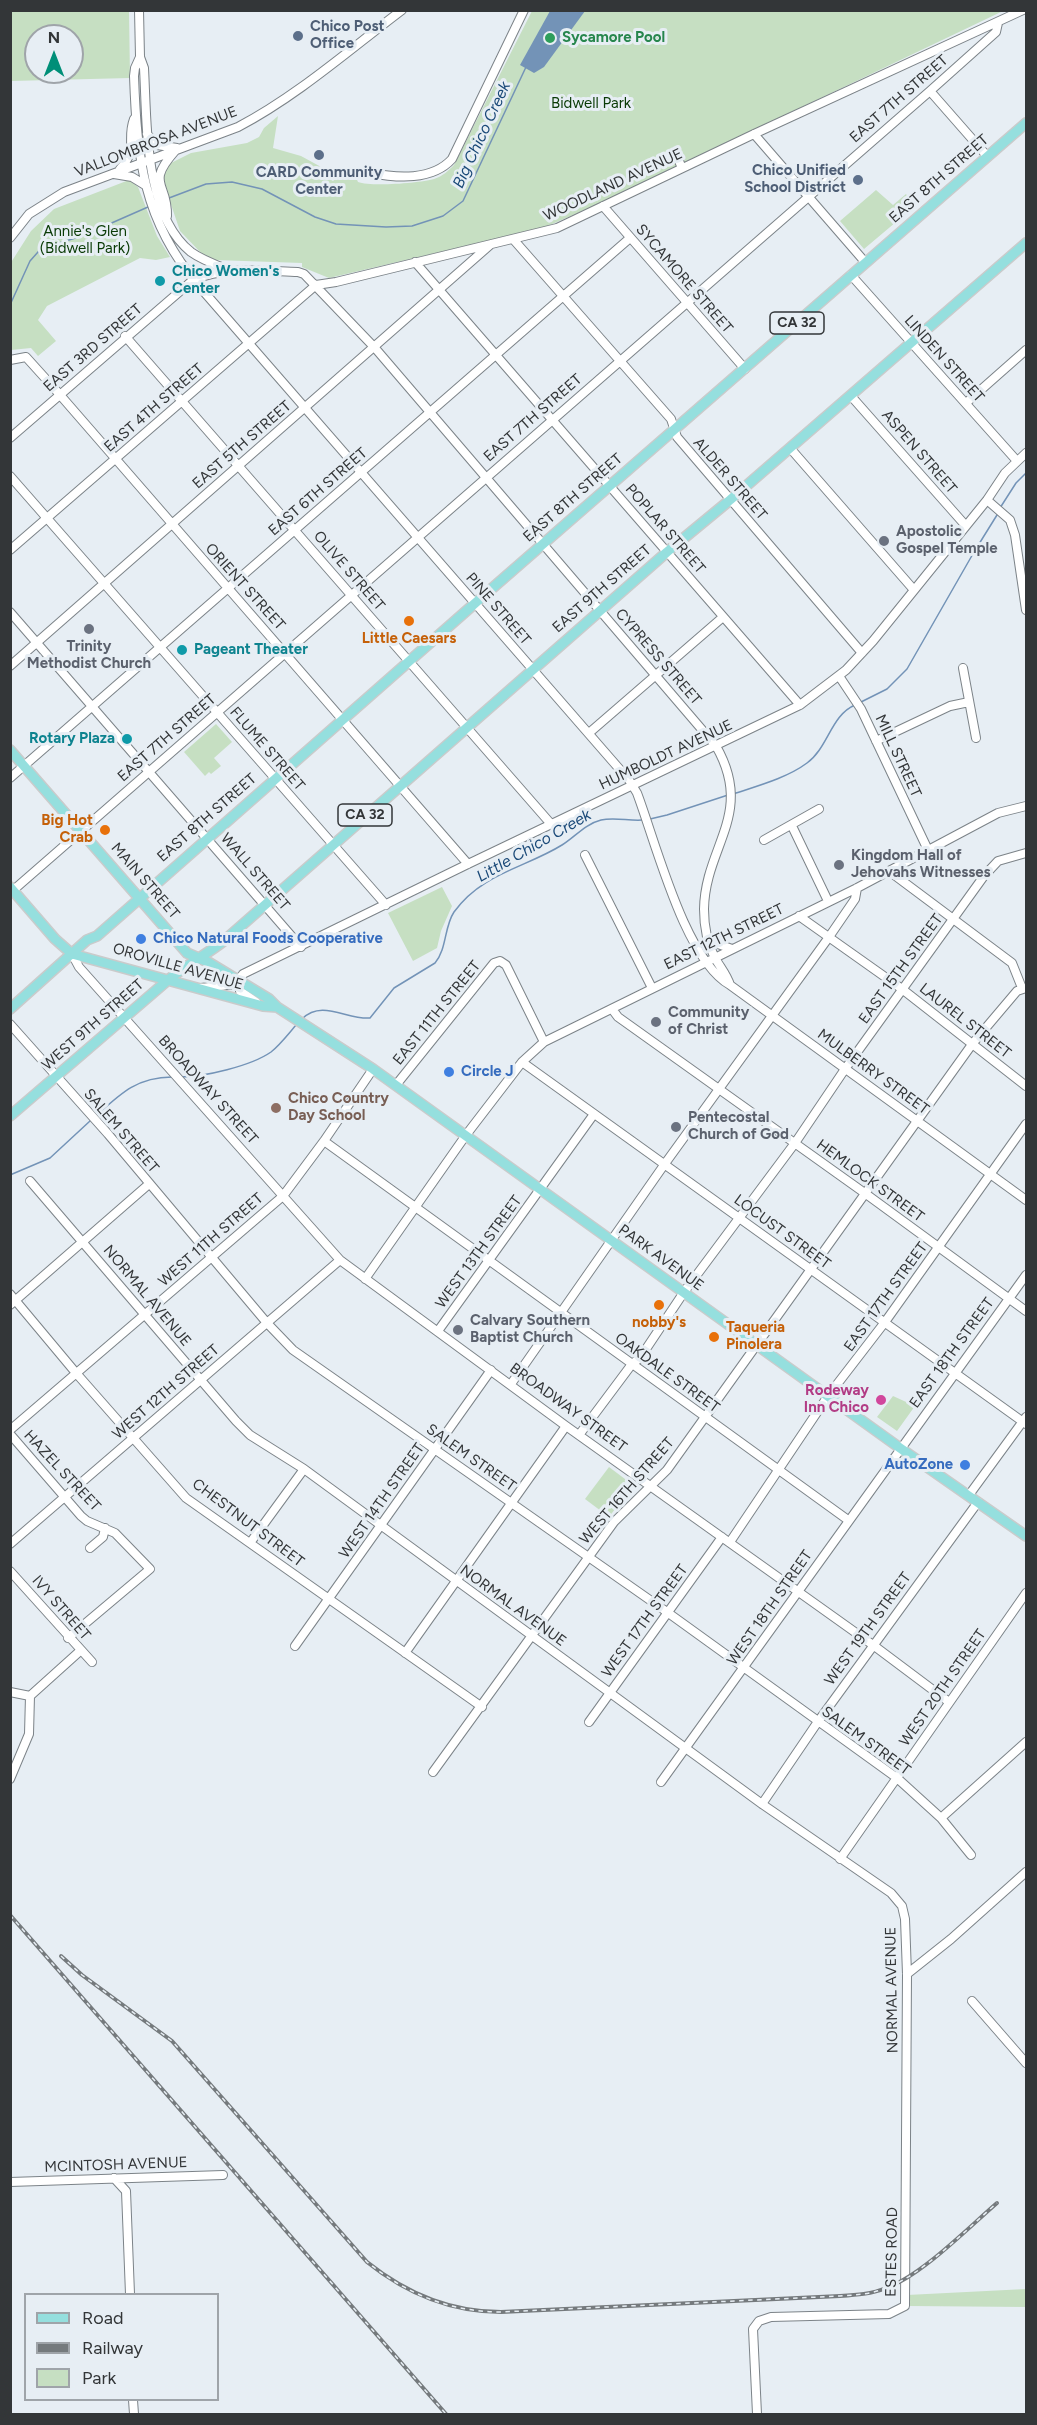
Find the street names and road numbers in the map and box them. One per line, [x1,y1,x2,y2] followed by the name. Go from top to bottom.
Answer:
[846,51,952,147] street label: EAST 7TH STREET
[72,103,240,181] street label: VALLOMBROSA AVENUE
[886,131,992,227] street label: EAST 8TH STREET
[541,145,685,225] street label: WOODLAND AVENUE
[632,221,736,337] street label: SYCAMORE STREET
[40,300,146,396] street label: EAST 3RD STREET
[770,312,824,334] road number: CA 32
[900,312,988,406] street label: LINDEN STREET
[101,360,207,456] street label: EAST 4TH STREET
[480,370,586,466] street label: EAST 7TH STREET
[189,397,295,493] street label: EAST 5TH STREET
[878,406,960,498] street label: ASPEN STREET
[689,434,771,524] street label: ALDER STREET
[265,444,371,540] street label: EAST 6TH STREET
[520,450,626,546] street label: EAST 8TH STREET
[621,480,709,578] street label: POPLAR STREET
[310,528,388,614] street label: OLIVE STREET
[201,540,289,634] street label: ORIENT STREET
[549,541,655,637] street label: EAST 9TH STREET
[462,569,534,649] street label: PINE STREET
[611,605,705,709] street label: CYPRESS STREET
[114,690,220,786] street label: EAST 7TH STREET
[226,704,308,794] street label: FLUME STREET
[871,712,925,800] street label: MILL STREET
[596,716,736,794] street label: HUMBOLDT AVENUE
[154,770,260,866] street label: EAST 8TH STREET
[338,804,392,826] road number: CA 32
[217,830,293,914] street label: WALL STREET
[107,839,183,923] street label: MAIN STREET
[661,900,787,974] street label: EAST 12TH STREET
[855,911,947,1027] street label: EAST 15TH STREET
[111,940,245,994] street label: OROVILLE AVENUE
[389,957,485,1069] street label: EAST 11TH STREET
[38,976,148,1074] street label: WEST 9TH STREET
[916,980,1014,1062] street label: LAUREL STREET
[814,1025,932,1119] street label: MULBERRY STREET
[154,1032,262,1148] street label: BROADWAY STREET
[80,1085,162,1177] street label: SALEM STREET
[813,1136,927,1226] street label: HEMLOCK STREET
[155,1190,267,1290] street label: WEST 11TH STREET
[730,1191,834,1273] street label: LOCUST STREET
[432,1192,526,1312] street label: WEST 13TH STREET
[615,1221,707,1295] street label: PARK AVENUE
[840,1239,932,1355] street label: EAST 17TH STREET
[99,1242,195,1350] street label: NORMAL AVENUE
[906,1294,998,1412] street label: EAST 18TH STREET
[611,1329,723,1417] street label: OAKDALE STREET
[109,1341,223,1443] street label: WEST 12TH STREET
[506,1360,630,1456] street label: BROADWAY STREET
[423,1420,519,1496] street label: SALEM STREET
[20,1427,104,1515] street label: HAZEL STREET
[576,1434,678,1548] street label: WEST 16TH STREET
[336,1440,428,1562] street label: WEST 14TH STREET
[189,1475,307,1571] street label: CHESTNUT STREET
[724,1547,816,1669] street label: WEST 18TH STREET
[456,1561,570,1651] street label: NORMAL AVENUE
[598,1561,692,1681] street label: WEST 17TH STREET
[821,1569,915,1689] street label: WEST 19TH STREET
[28,1572,94,1644] street label: IVY STREET
[896,1626,990,1750] street label: WEST 20TH STREET
[818,1703,914,1779] street label: SALEM STREET
[882,1926,902,2054] street label: NORMAL AVENUE
[44,2154,188,2176] street label: MCINTOSH AVENUE
[882,2207,902,2297] street label: ESTES ROAD

